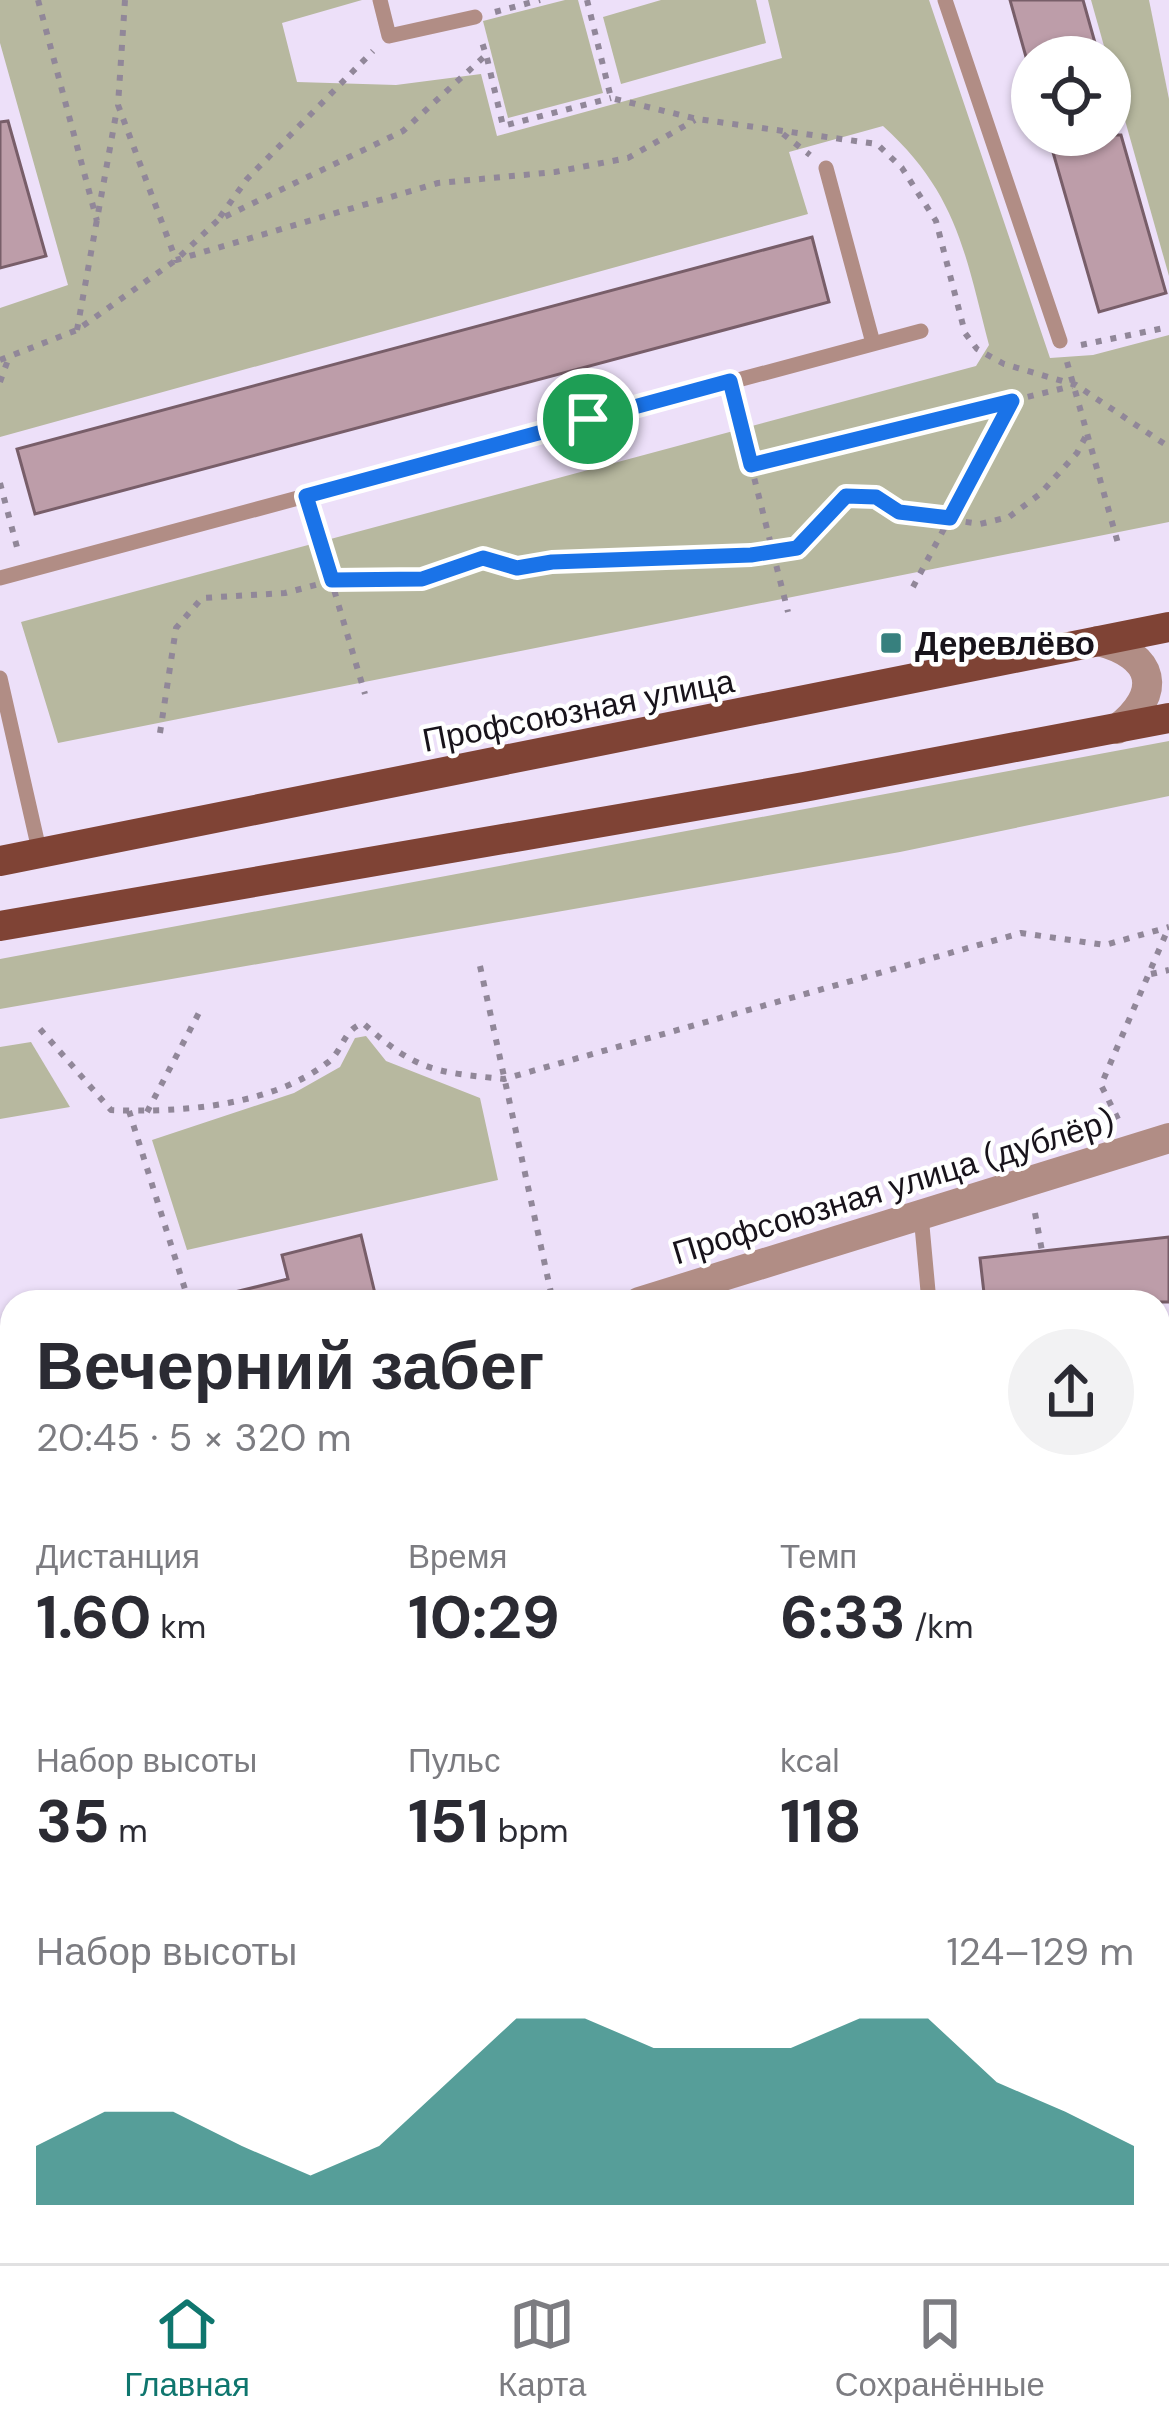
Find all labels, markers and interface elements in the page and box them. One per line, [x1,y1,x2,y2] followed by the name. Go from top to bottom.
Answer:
[1011,36,1131,156] map controls
[1011,36,1131,156] button: locate
[537,368,639,470] pin
[555,386,621,452] icon: arrive
[915,622,1095,665] place label: Деревлёво
[878,630,904,656] marker: Деревлёво
[419,659,738,762] street label: Профсоюзная улица
[667,1099,1119,1274] street label: Профсоюзная улица (дублёр)
[36,1324,544,1409] text: Вечерний забег
[1008,1329,1134,1455] button: share
[36,1412,351,1463] text: 20:45 · 5 × 320 m
[36,1535,200,1578] text: Дистанция
[408,1535,507,1578] text: Время
[780,1535,857,1578] text: Темп
[36,1578,151,1657] text: 1.60
[408,1578,560,1657] text: 10:29
[780,1578,906,1657] text: 6:33
[151,1605,206,1648] text: km
[906,1605,973,1648] text: /km
[36,1739,257,1782] text: Набор высоты
[408,1739,500,1782] text: Пульс
[780,1739,840,1782] text: kcal
[36,1782,110,1861] text: 35
[408,1782,489,1861] text: 151
[780,1782,862,1861] text: 118
[110,1809,148,1852] text: m
[489,1809,569,1852] text: bpm
[36,1926,297,1977] text: Набор высоты
[946,1926,1134,1977] text: 124–129 m
[124,2291,250,2406] tab: Главная
[498,2291,586,2406] tab: Карта
[835,2291,1045,2406] tab: Сохранённые

